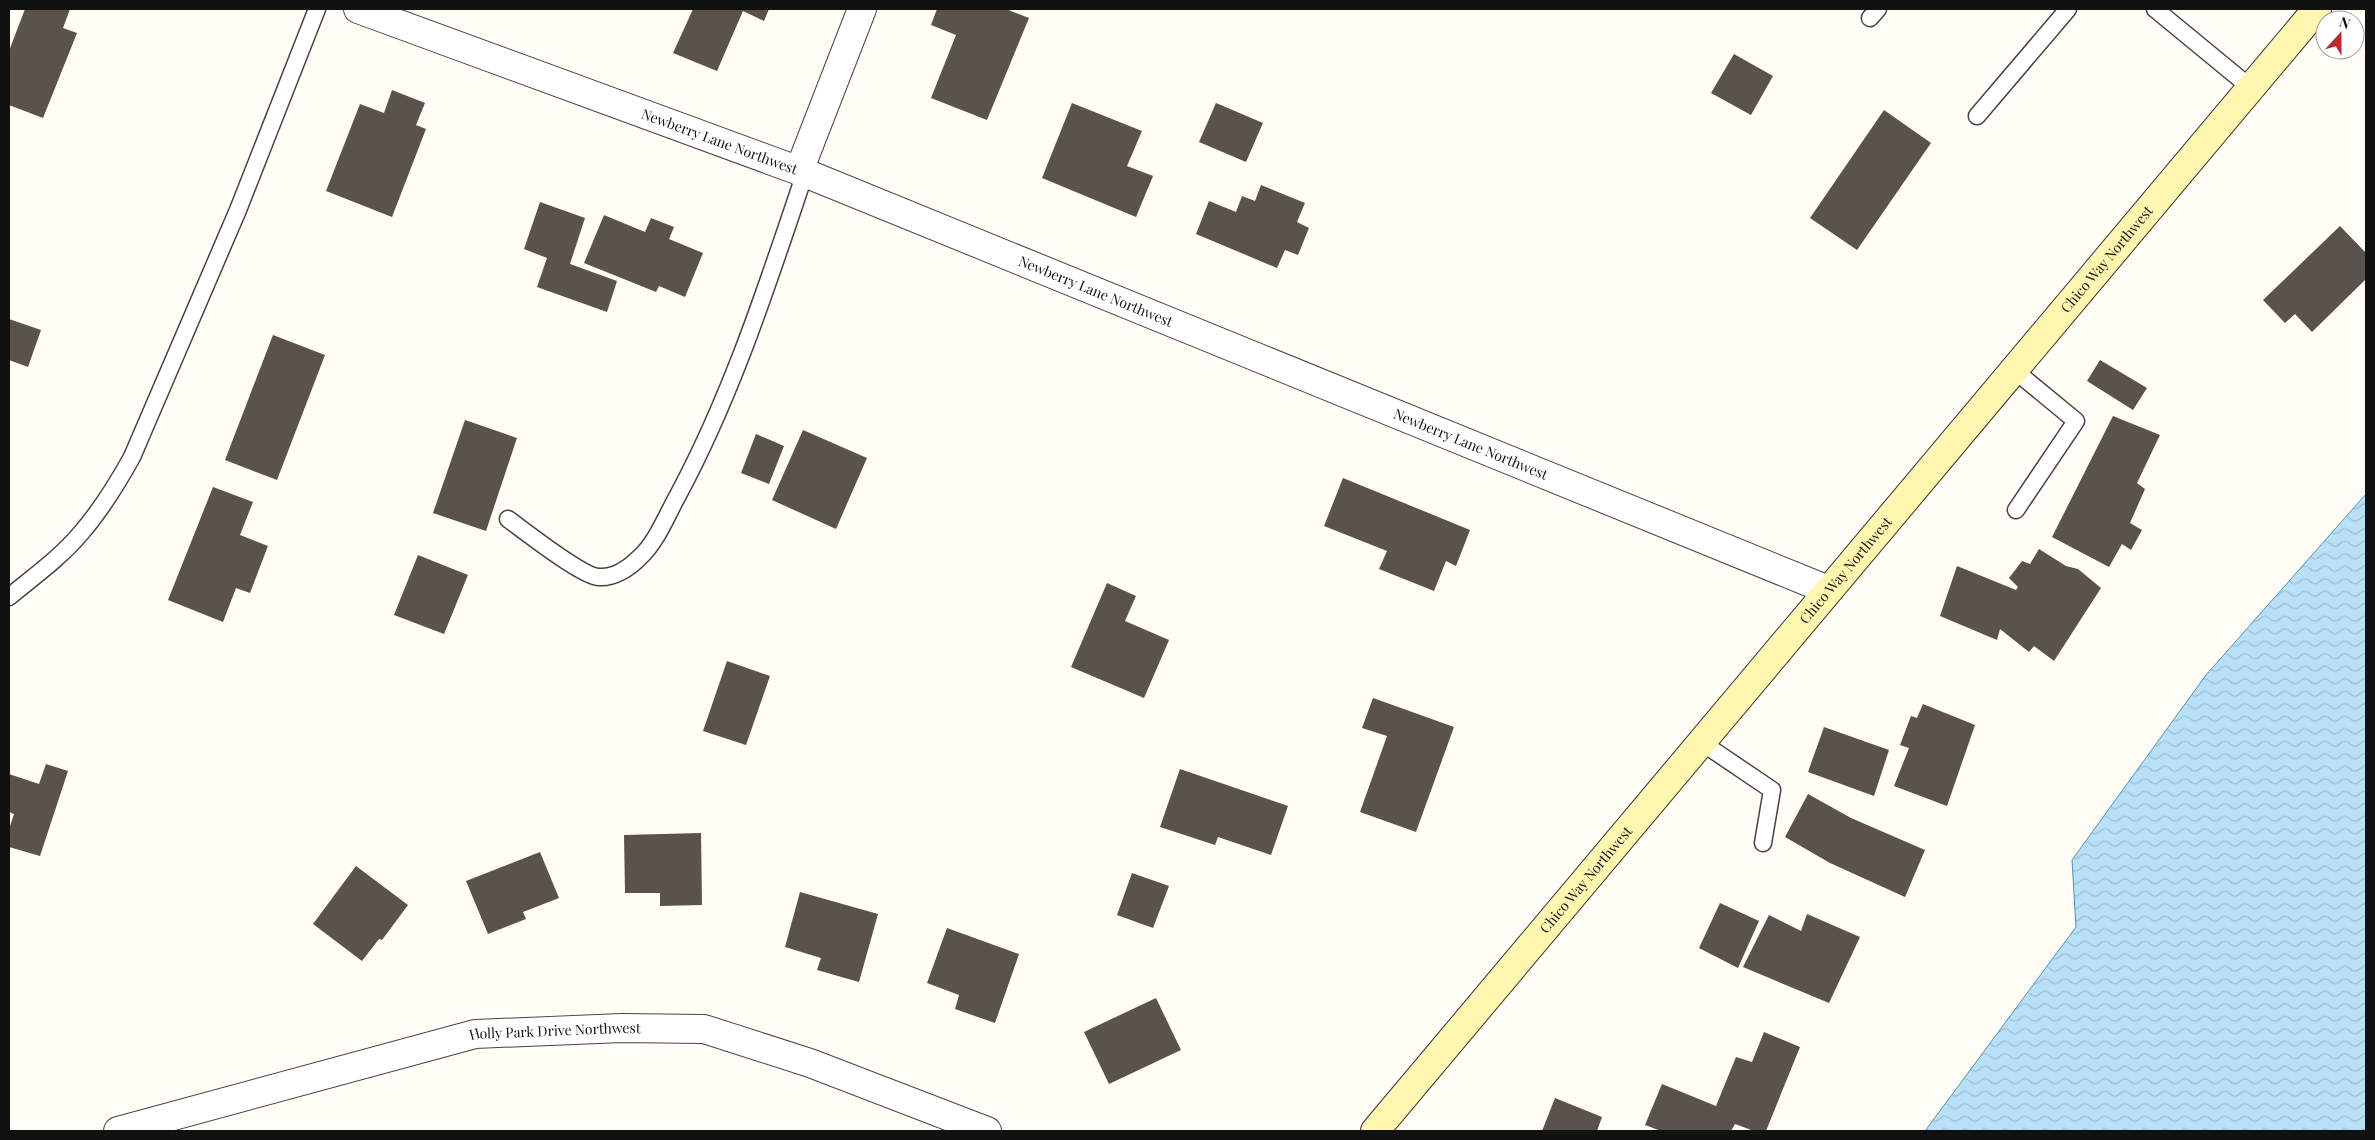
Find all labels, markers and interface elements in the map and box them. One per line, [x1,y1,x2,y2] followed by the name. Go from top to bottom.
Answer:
[2315,10,2365,60] north arrow
[2337,12,2353,33] text: N
[639,104,801,179] street label: Newberry Lane Northwest
[2056,201,2157,317] street label: Chico Way Northwest
[1016,251,1177,331] street label: Newberry Lane Northwest
[1391,404,1552,484] street label: Newberry Lane Northwest
[1795,512,1896,628] street label: Chico Way Northwest
[1535,821,1637,937] street label: Chico Way Northwest
[467,1018,642,1044] street label: Holly Park Drive Northwest

